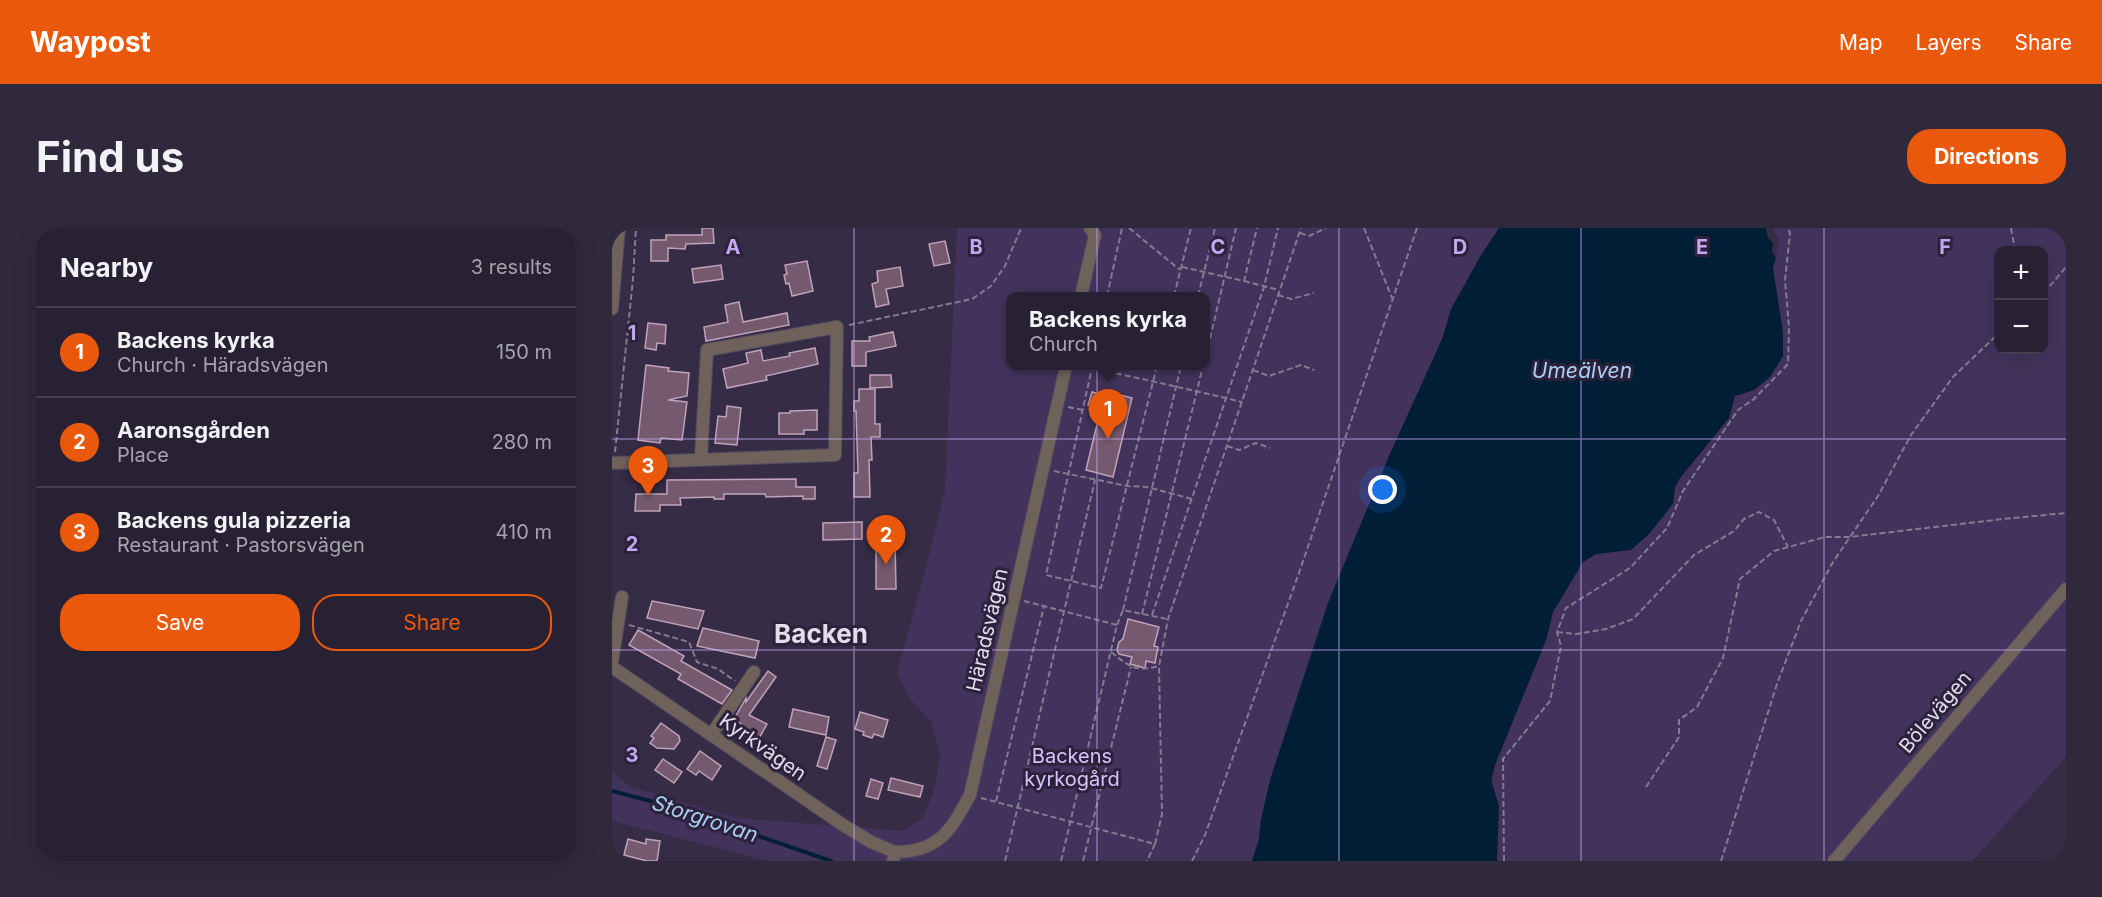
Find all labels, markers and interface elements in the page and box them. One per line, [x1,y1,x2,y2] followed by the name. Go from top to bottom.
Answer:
[30,25,151,59] text: Waypost
[1839,30,1883,55] text: Map
[1916,30,1982,55] text: Layers
[2015,30,2072,55] text: Share
[1907,129,2066,184] button: Directions
[36,131,184,182] text: Find us
[726,235,741,259] text: A
[969,235,983,259] text: B
[1211,235,1225,259] text: C
[1453,235,1467,259] text: D
[1696,235,1708,259] text: E
[1939,235,1951,259] text: F
[1994,246,2048,354] map controls
[1994,246,2048,300] button: +
[60,252,153,283] text: Nearby
[471,255,552,279] text: 3 results
[1006,292,1210,370] popup
[1994,300,2048,354] button: −
[1029,306,1187,332] text: Backens kyrka
[628,321,636,345] text: 1
[117,327,275,353] text: Backens kyrka
[1029,332,1098,356] text: Church
[75,340,84,364] text: 1
[496,340,552,364] text: 150 m
[117,353,329,377] text: Church · Häradsvägen
[1532,358,1632,383] water label: Umeälven
[1088,390,1128,439] pin: 1
[117,417,270,443] text: Aaronsgården
[73,430,86,454] text: 2
[492,430,552,454] text: 280 m
[117,443,169,467] text: Place
[628,446,668,496] pin: 3
[1368,475,1397,504] your location
[117,507,351,533] text: Backens gula pizzeria
[866,516,906,565] pin: 2
[73,520,86,544] text: 3
[496,520,552,544] text: 410 m
[626,532,638,556] text: 2
[117,533,365,557] text: Restaurant · Pastorsvägen
[961,566,1013,694] street label: Häradsvägen
[60,594,300,651] button: Save
[312,594,552,651] button: Share
[774,618,868,649] district label: Backen
[1894,666,1976,758] street label: Bölevägen
[715,708,811,786] street label: Kyrkvägen
[626,743,638,767] text: 3
[1024,744,1120,791] park label: Backens kyrkogård
[649,790,761,847] water label: Storgrovan

